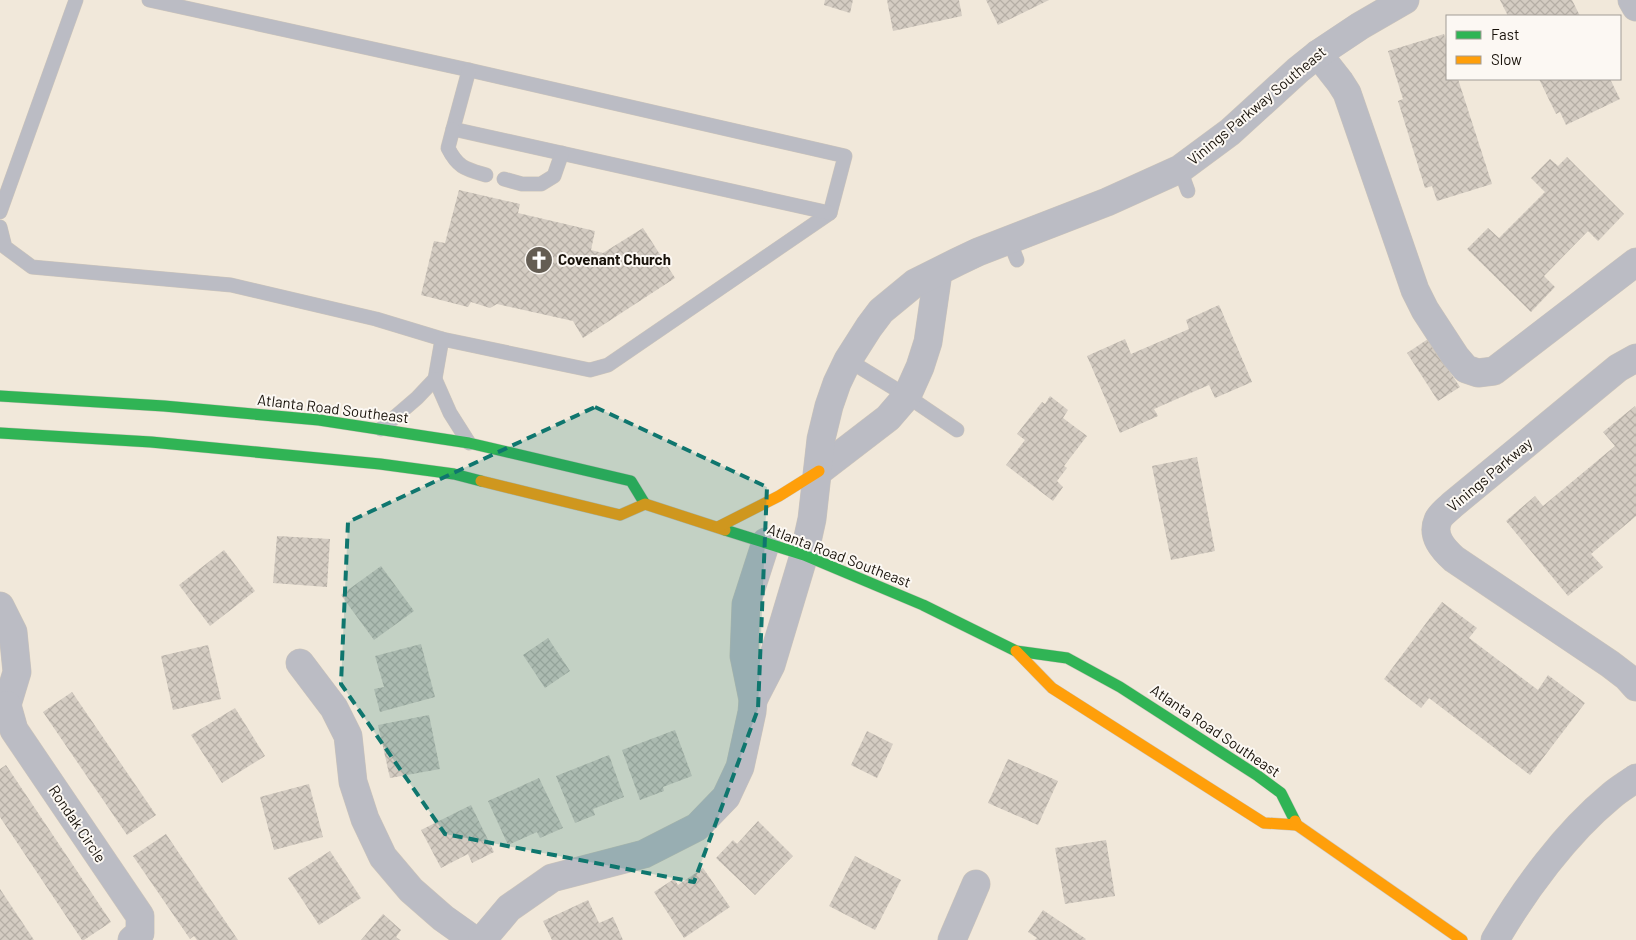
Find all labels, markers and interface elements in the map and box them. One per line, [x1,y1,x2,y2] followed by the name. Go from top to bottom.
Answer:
[1446,15,1621,80] legend
[1491,25,1519,43] text: Fast
[1184,42,1329,168] street label: Vinings Parkway Southeast
[1491,50,1522,68] text: Slow
[524,245,554,275] church icon: Covenant Church
[558,250,671,268] place label: Covenant Church
[256,390,410,426] street label: Atlanta Road Southeast
[1443,433,1536,515] street label: Vinings Parkway
[765,519,914,591] street label: Atlanta Road Southeast
[1147,680,1284,780] street label: Atlanta Road Southeast
[45,781,110,865] street label: Rondak Circle

